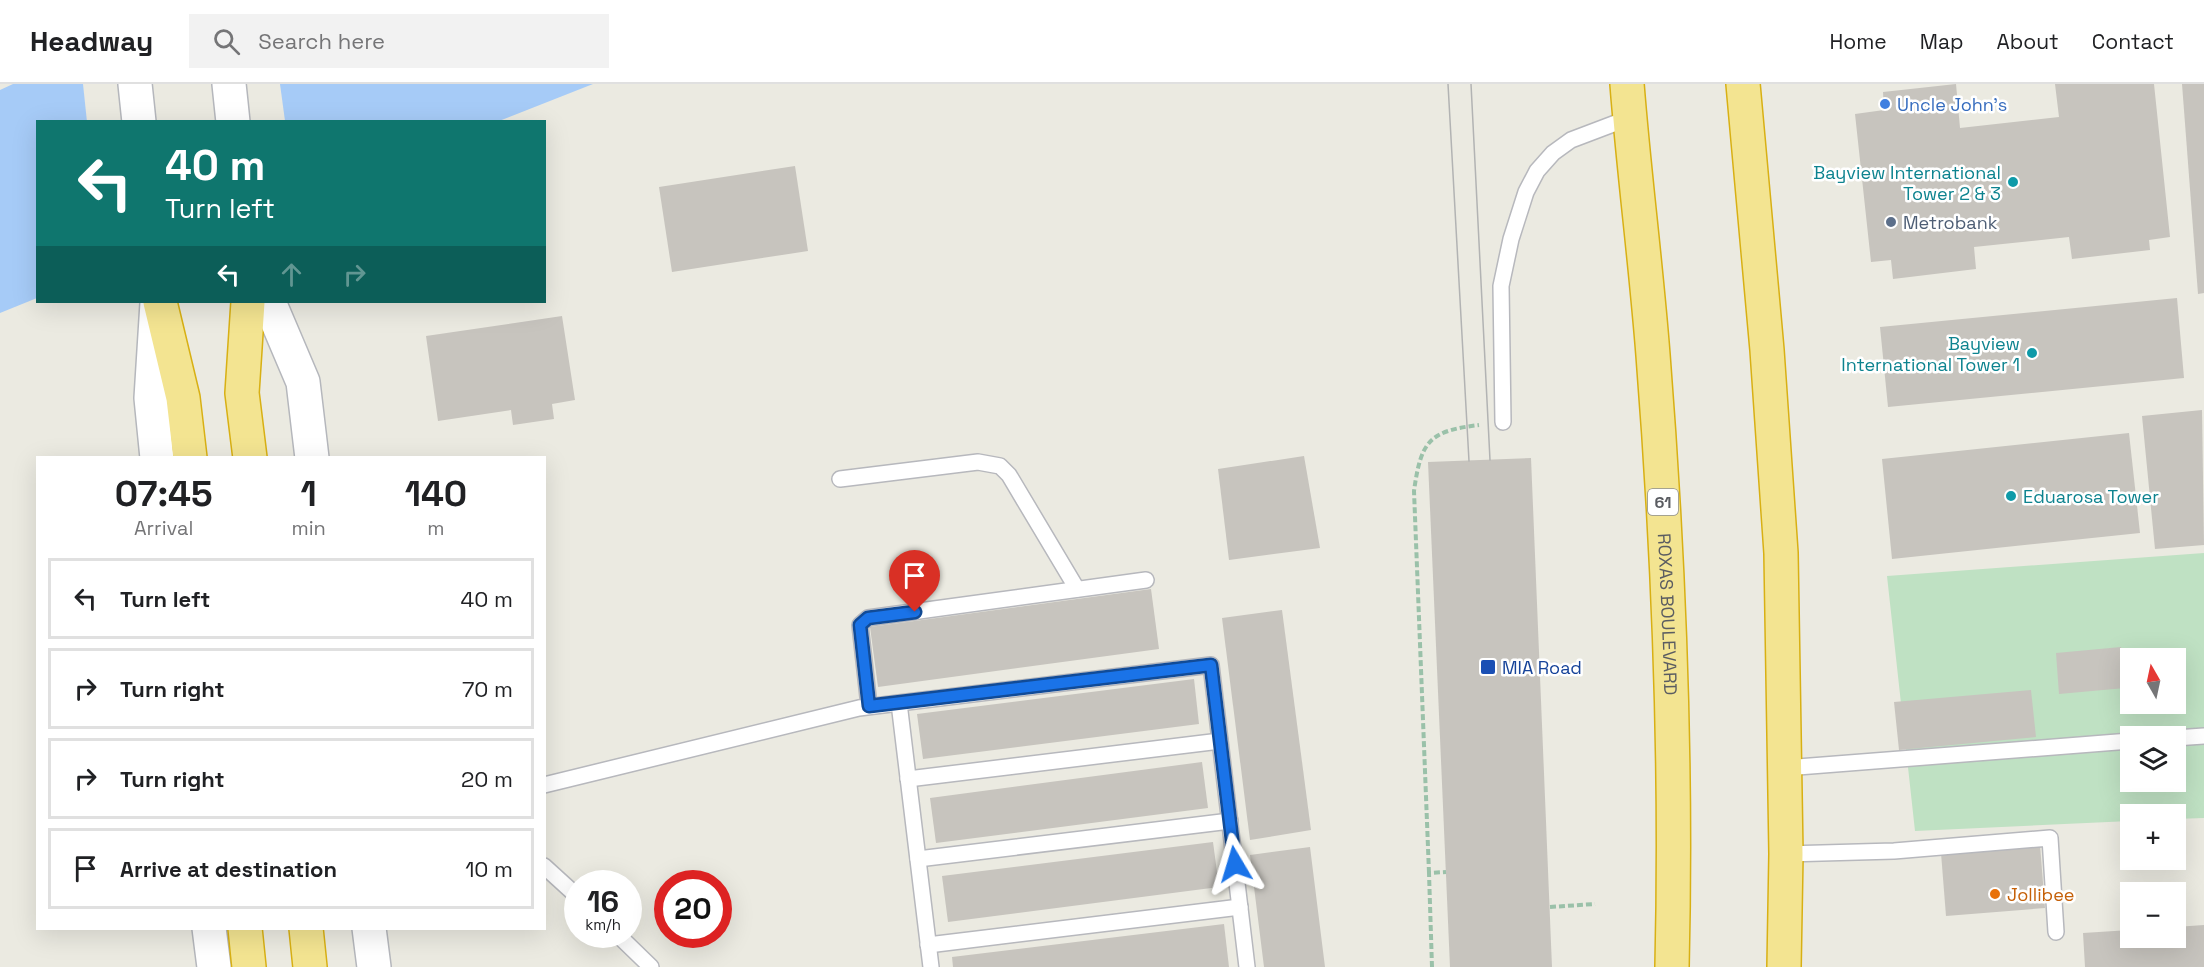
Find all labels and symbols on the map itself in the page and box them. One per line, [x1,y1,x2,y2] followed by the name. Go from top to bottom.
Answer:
[1897,93,2007,116] place label: Uncle John's
[1878,97,1892,111] marker: Uncle John's
[1813,161,2001,205] place label: Bayview International Tower 2 & 3
[2006,175,2020,189] marker: Bayview International Tower 2 & 3
[1903,211,1998,234] place label: Metrobank
[1884,215,1898,229] marker: Metrobank
[1841,332,2020,376] place label: Bayview International Tower 1
[2025,346,2039,360] marker: Bayview International Tower 1
[2023,485,2159,508] place label: Eduarosa Tower
[1648,489,1678,515] road number: 61
[2004,489,2018,503] marker: Eduarosa Tower
[1653,533,1683,696] street label: ROXAS BOULEVARD
[889,550,940,612] pin
[2120,648,2186,714] north arrow
[1502,656,1582,679] place label: MIA Road
[1479,658,1497,676] marker: MIA Road
[1203,832,1267,896] position arrow
[654,870,732,948] speed limit sign: 20
[2007,883,2074,906] place label: Jollibee
[1988,887,2002,901] marker: Jollibee

